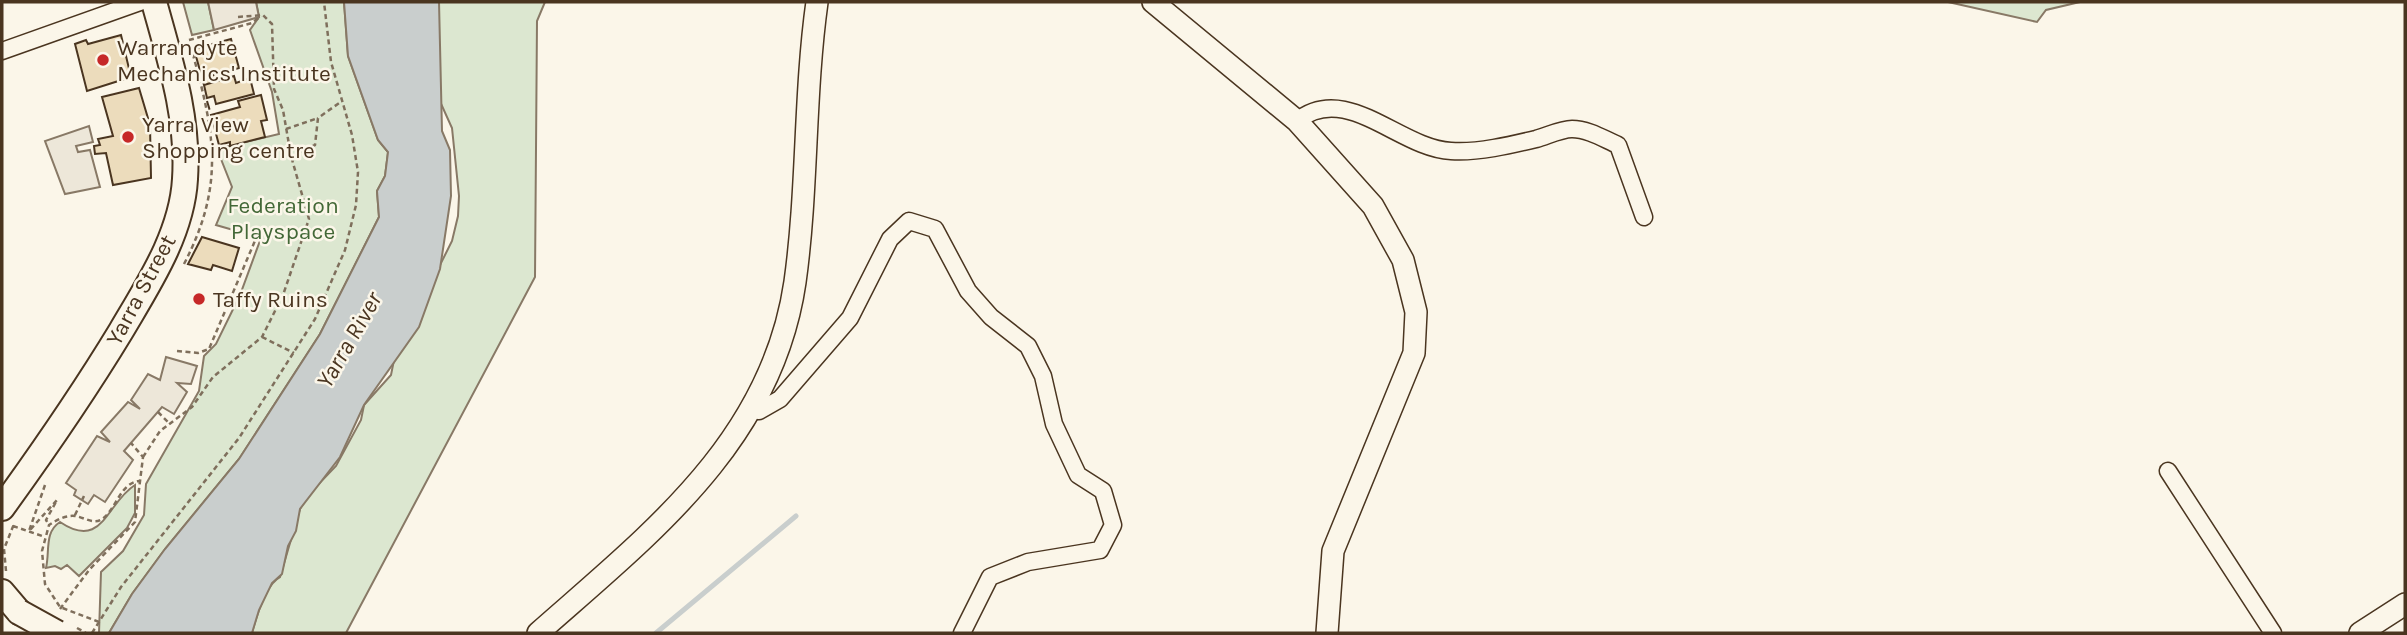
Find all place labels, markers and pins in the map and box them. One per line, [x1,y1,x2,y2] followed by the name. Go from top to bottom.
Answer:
[117,34,331,87] place label: Warrandyte Mechanics' Institute
[95,52,111,68] marker: Warrandyte Mechanics' Institute
[142,111,315,164] place label: Yarra View Shopping centre
[120,129,136,145] marker: Yarra View Shopping centre
[213,286,328,313] place label: Taffy Ruins
[191,291,207,307] marker: Taffy Ruins

